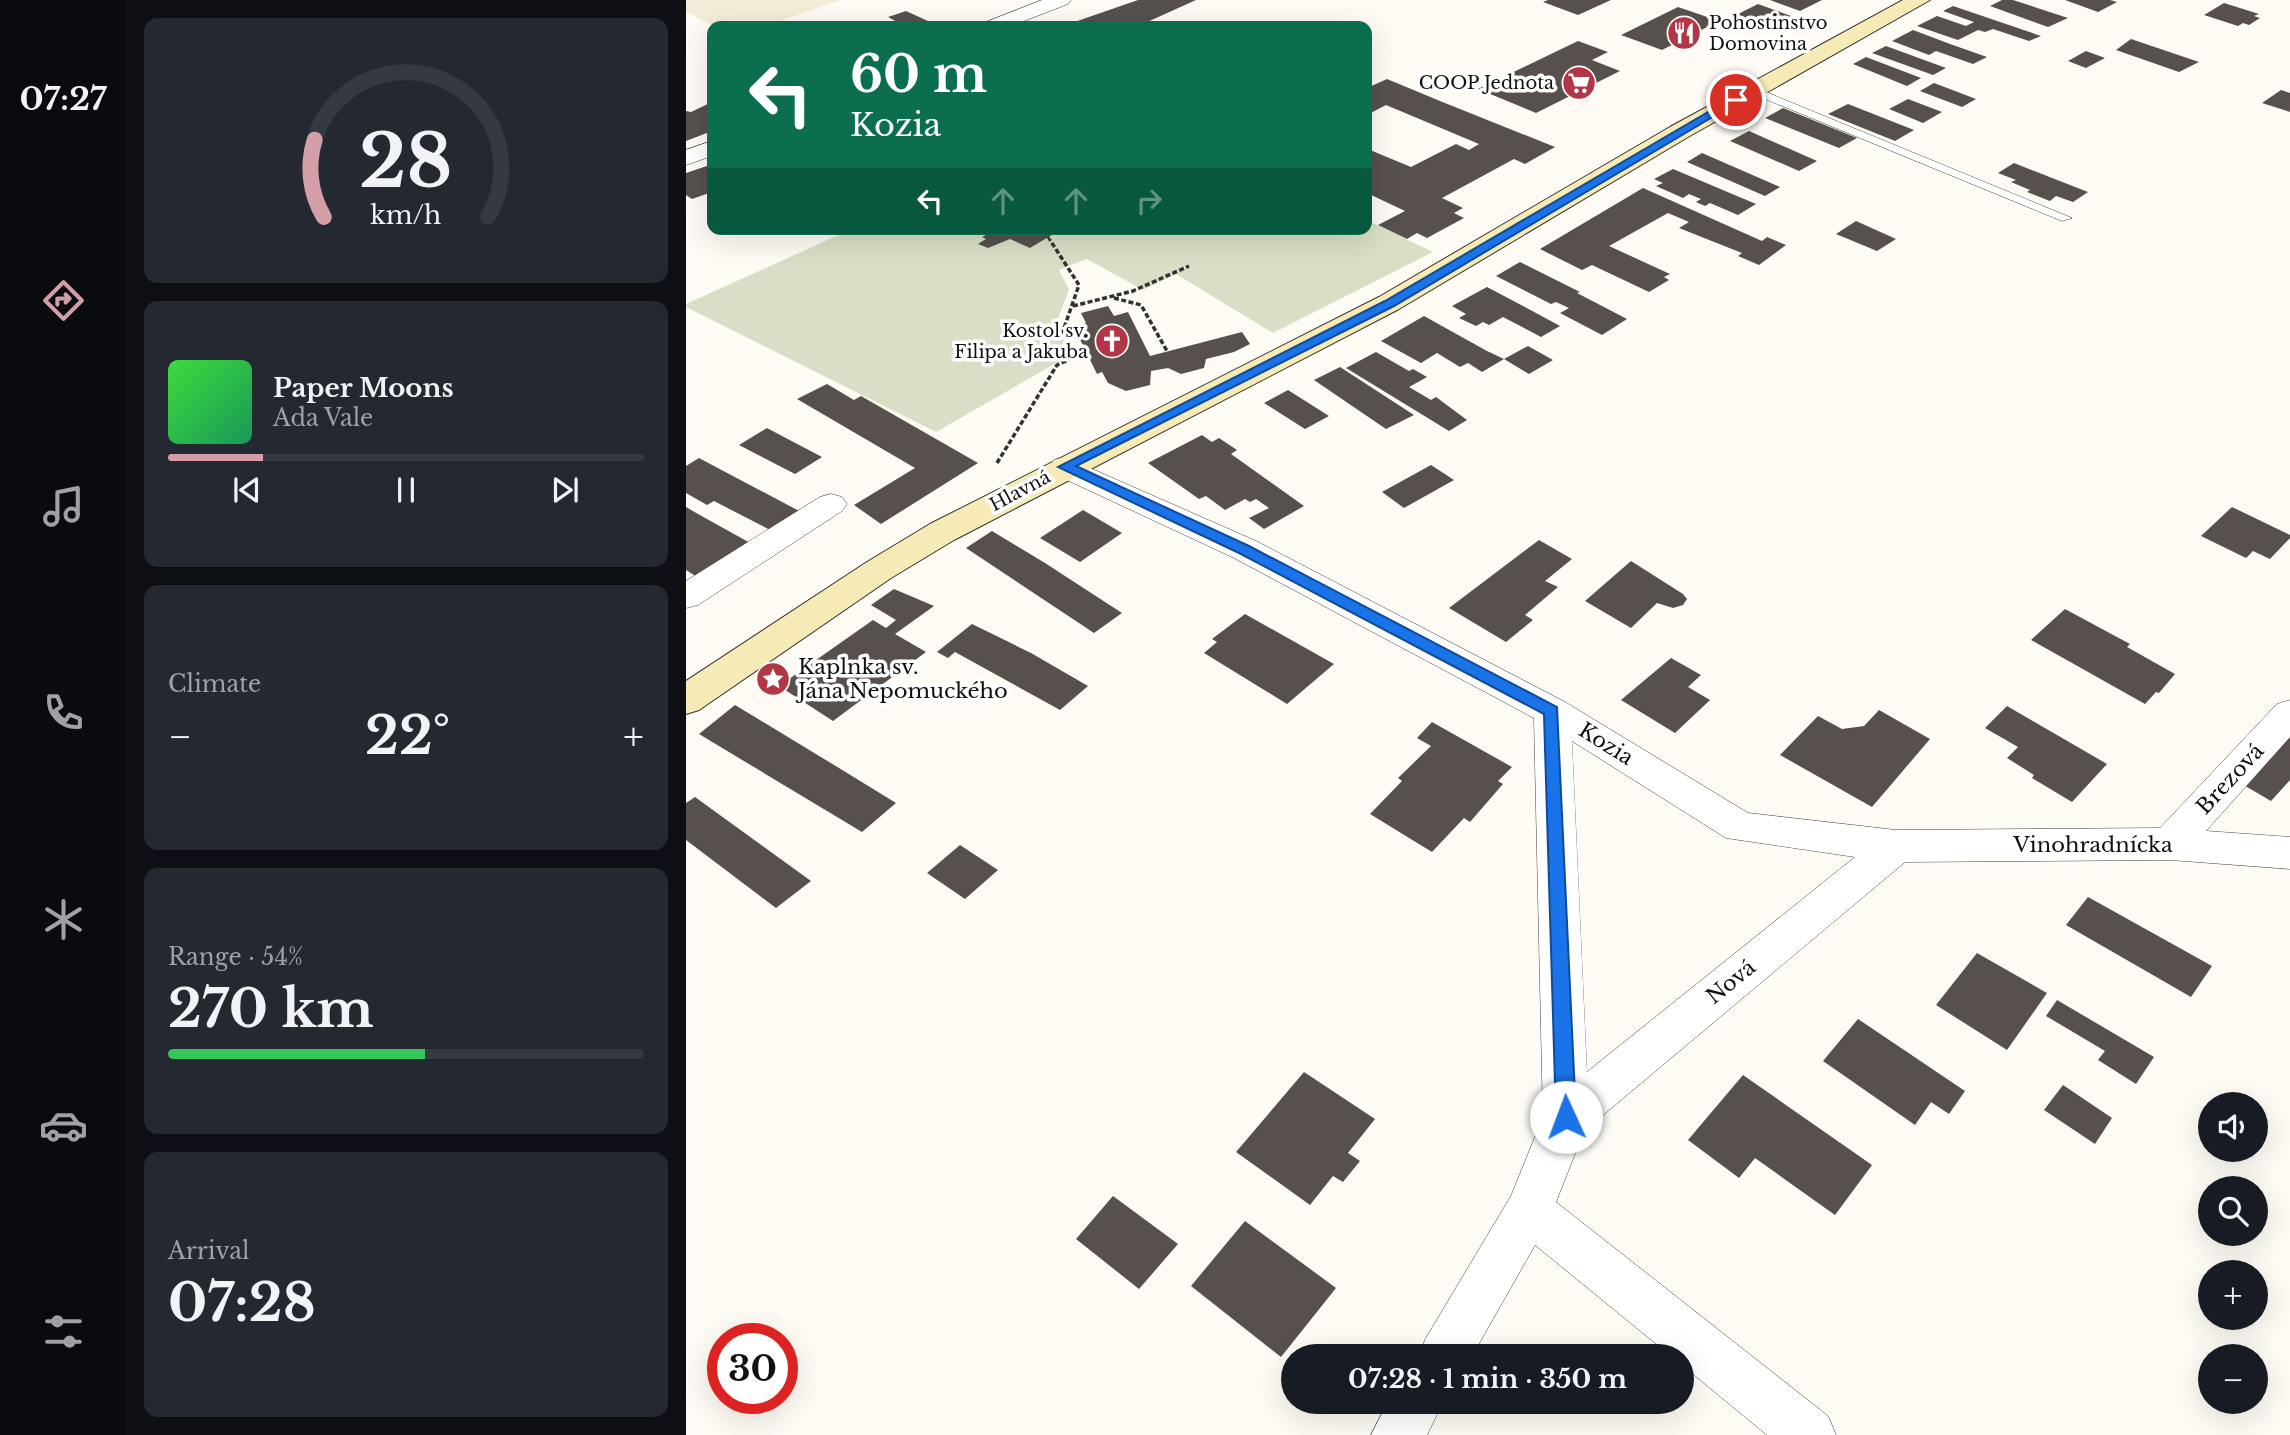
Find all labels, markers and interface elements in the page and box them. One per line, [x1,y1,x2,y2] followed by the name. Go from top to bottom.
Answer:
[1709,12,1828,55] place label: Pohostinstvo Domovina
[1665,14,1703,52] restaurant icon: Pohostinstvo Domovina
[850,44,987,105] text: 60 m
[735,49,826,140] icon: left
[1560,64,1598,102] supermarket icon: COOP Jednota
[1706,70,1766,130] pin
[1419,72,1554,94] place label: COOP Jednota
[19,79,107,119] text: 07:27
[1717,81,1755,119] icon: arrive
[850,105,941,145] text: Kozia
[359,116,453,207] text: 28
[911,182,949,220] icon: left
[984,182,1022,220] icon: ahead
[1057,182,1095,220] icon: ahead
[1130,182,1168,220] icon: right
[371,200,441,231] text: km/h
[39,276,88,325] icon: directions
[954,320,1088,363] place label: Kostol sv. Filipa a Jakuba
[1093,322,1131,360] church icon: Kostol sv. Filipa a Jakuba
[273,372,454,404] text: Paper Moons
[273,404,373,432] text: Ada Vale
[986,466,1054,516] street label: Hlavná
[228,471,266,509] icon: previous
[387,471,425,509] icon: pause
[546,471,584,509] icon: next
[39,482,88,531] icon: music
[795,654,1008,704] place label: Kaplnka sv. Jána Nepomuckého
[754,660,792,698] place icon: Kaplnka sv. Jána Nepomuckého
[168,670,261,698] text: Climate
[39,688,88,737] icon: phone
[365,704,450,768] text: 22°
[168,713,192,760] text: −
[623,713,644,760] text: +
[1574,717,1639,771] street label: Kozia
[2191,738,2269,820] street label: Brezová
[2012,832,2173,858] street label: Vinohradnícka
[39,895,88,944] icon: climate
[168,943,303,971] text: Range · 54%
[1701,954,1761,1010] street label: Nová
[168,977,374,1041] text: 270 km
[1529,1080,1603,1154] position arrow
[2198,1092,2268,1414] map controls
[2198,1092,2268,1162] button: sound
[39,1101,88,1150] icon: car
[2198,1176,2268,1246] button: search
[168,1237,249,1265] text: Arrival
[2198,1260,2268,1330] button: +
[168,1271,316,1335] text: 07:28
[39,1307,88,1356] icon: filters
[707,1323,798,1414] speed limit sign: 30
[2198,1344,2268,1414] button: −
[1348,1363,1627,1395] text: 07:28 · 1 min · 350 m

